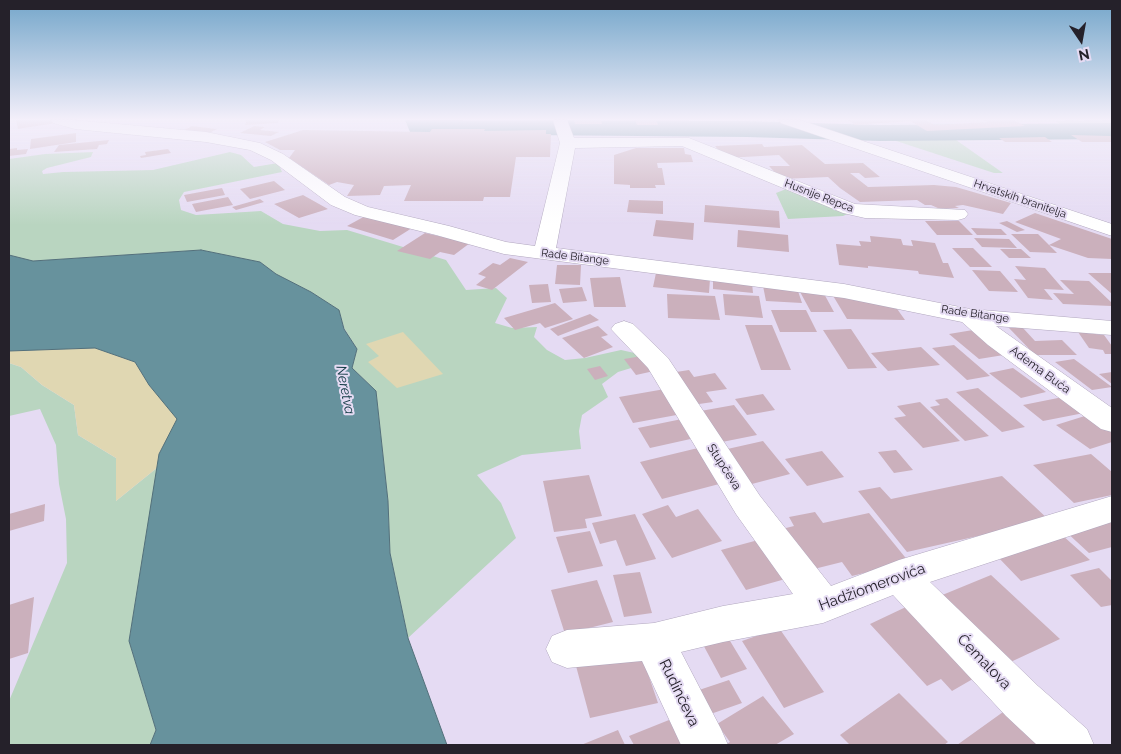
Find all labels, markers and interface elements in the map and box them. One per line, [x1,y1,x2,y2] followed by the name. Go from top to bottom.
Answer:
[1056,15,1106,65] north arrow
[1077,46,1091,64] text: N
[783,177,855,215] street label: Husnije Repca
[972,177,1068,221] street label: Hrvatskih branitelja
[540,246,610,268] street label: Rade Bitange
[940,303,1010,325] street label: Rade Bitange
[1007,343,1073,397] street label: Adema Buća
[332,364,358,416] water label: Neretva
[704,441,744,493] street label: Stupčeva
[816,559,928,615] street label: Hadžiomerovića
[953,631,1015,693] street label: Ćemalova
[655,656,703,730] street label: Rudinčeva

